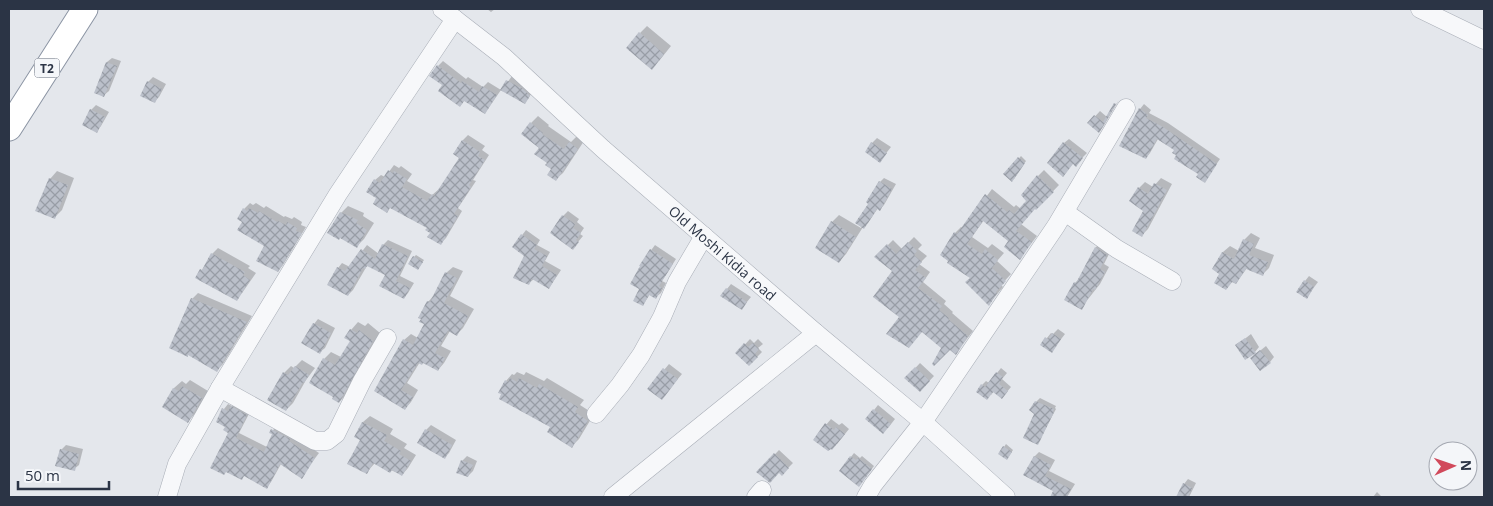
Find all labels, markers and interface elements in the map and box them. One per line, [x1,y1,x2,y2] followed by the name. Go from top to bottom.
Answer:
[34,58,60,78] road number: T2
[665,201,781,304] street label: Old Moshi Kidia road
[1428,441,1478,491] north arrow
[18,458,109,490] scale bar
[1457,460,1476,472] text: N
[25,465,60,485] text: 50 m

